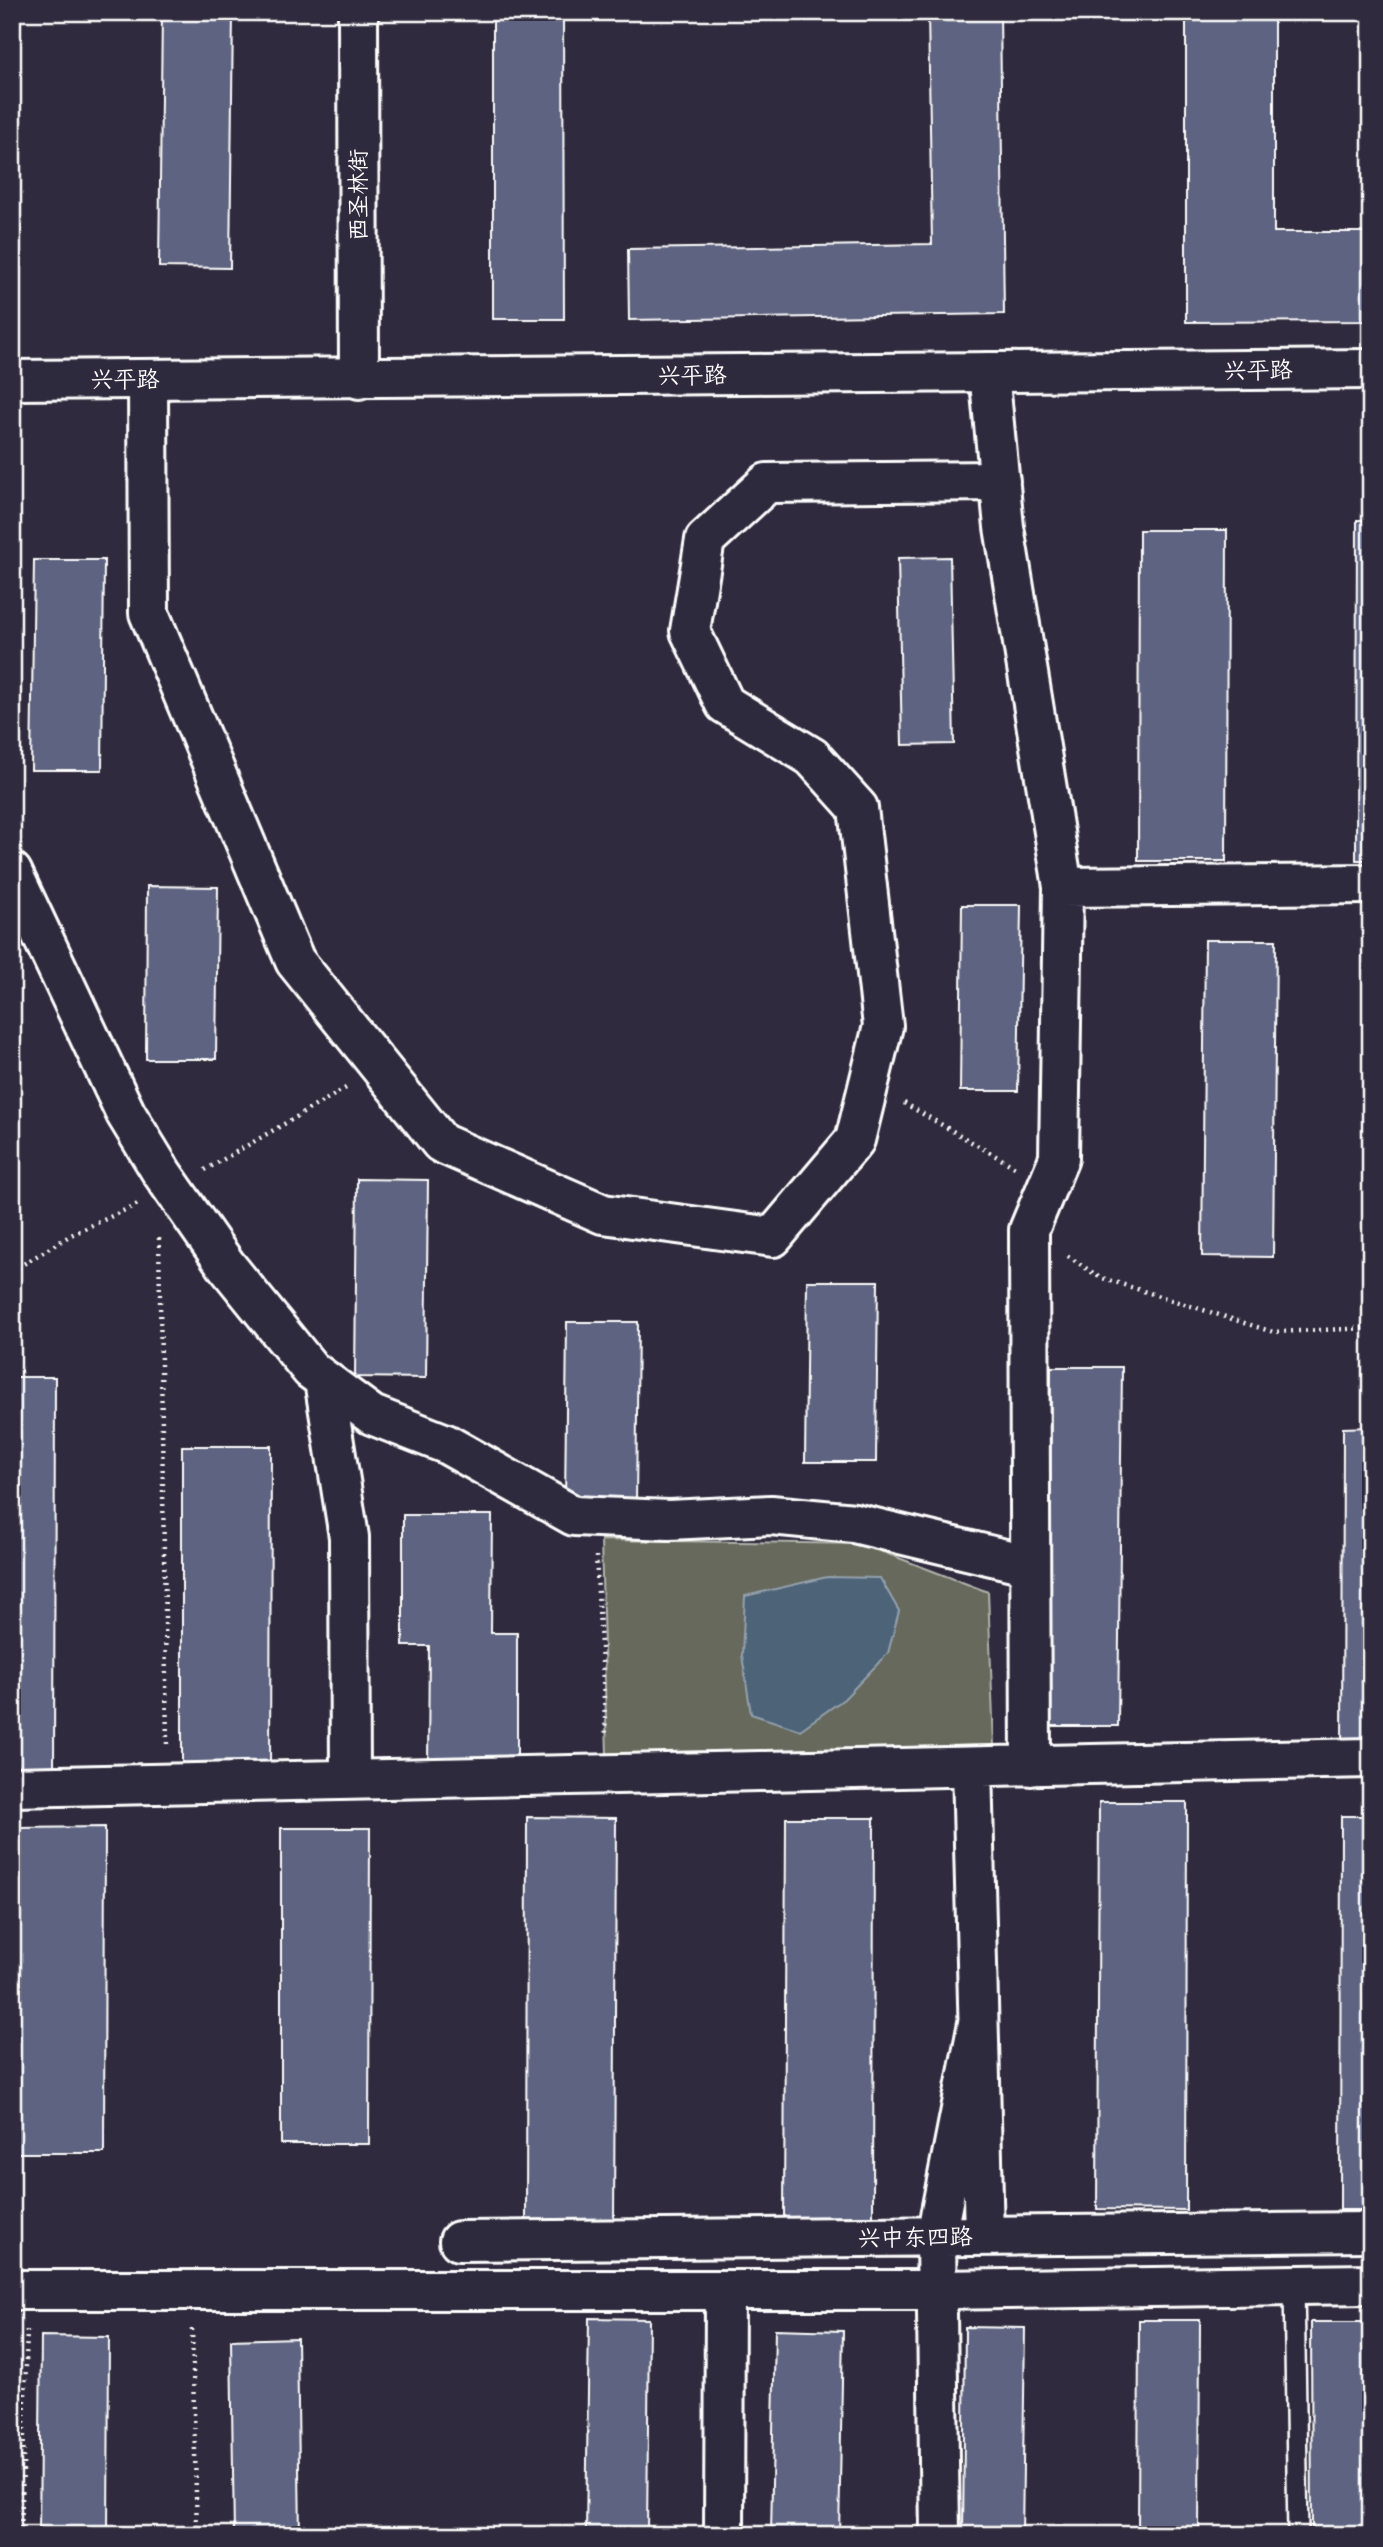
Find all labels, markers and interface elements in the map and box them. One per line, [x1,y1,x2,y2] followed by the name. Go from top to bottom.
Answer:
[344,149,373,241] street label: 西圣林街
[1223,355,1293,386] street label: 兴平路
[657,360,727,391] street label: 兴平路
[91,365,160,394] street label: 兴平路
[857,2222,973,2253] street label: 兴中东四路

